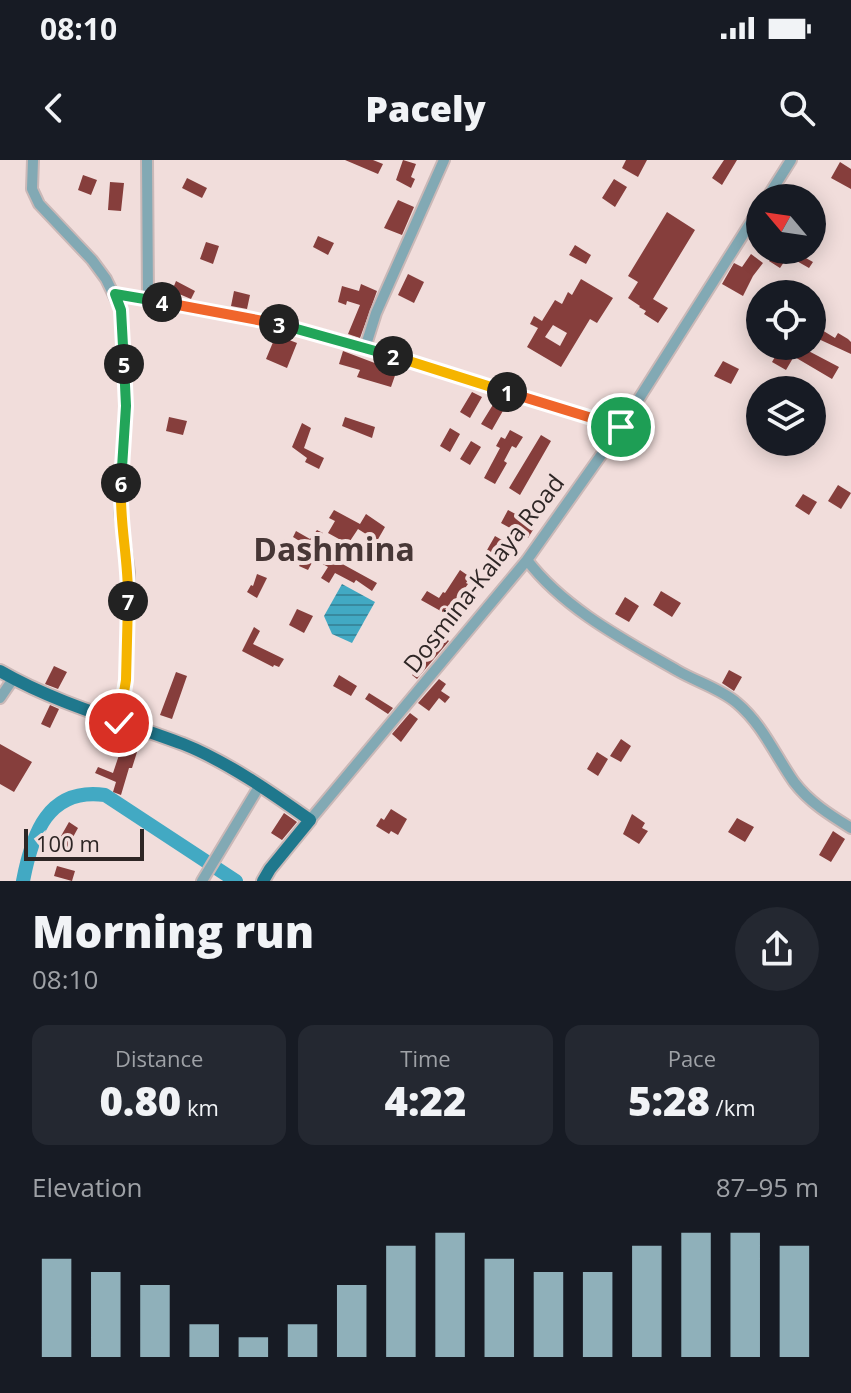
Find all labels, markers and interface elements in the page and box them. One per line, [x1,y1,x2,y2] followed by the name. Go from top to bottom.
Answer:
[40,8,117,49] text: 08:10
[365,84,486,133] text: Pacely
[32,86,76,130] icon: back
[775,86,819,130] icon: search
[746,184,826,264] north arrow
[746,184,826,456] map controls
[746,280,826,360] button: locate
[142,282,182,322] pin: 4
[156,287,168,317] text: 4
[259,304,299,344] pin: 3
[273,309,285,339] text: 3
[373,336,413,376] pin: 2
[387,341,399,371] text: 2
[104,344,144,384] pin: 5
[118,349,130,379] text: 5
[487,372,527,412] pin: 1
[746,376,826,456] button: layers
[501,377,513,407] text: 1
[587,393,655,461] pin
[599,405,643,449] icon: arrive
[101,463,141,503] pin: 6
[395,467,571,679] street label: Dosmina-Kalaya Road
[115,468,127,498] text: 6
[253,527,415,570] district label: Dashmina
[108,581,148,621] pin: 7
[122,586,134,616] text: 7
[85,689,153,757] pin
[97,701,141,745] icon: check
[24,825,144,861] scale bar
[36,828,100,858] text: 100 m
[32,901,314,961] text: Morning run
[735,907,819,991] button: share
[32,961,98,997] text: 08:10
[115,1043,203,1073] text: Distance
[400,1043,451,1073] text: Time
[668,1043,716,1073] text: Pace
[99,1073,181,1128] text: 0.80
[385,1073,466,1128] text: 4:22
[628,1073,710,1128] text: 5:28
[181,1092,219,1122] text: km
[710,1092,756,1122] text: /km
[32,1169,142,1205] text: Elevation
[716,1169,819,1205] text: 87–95 m

